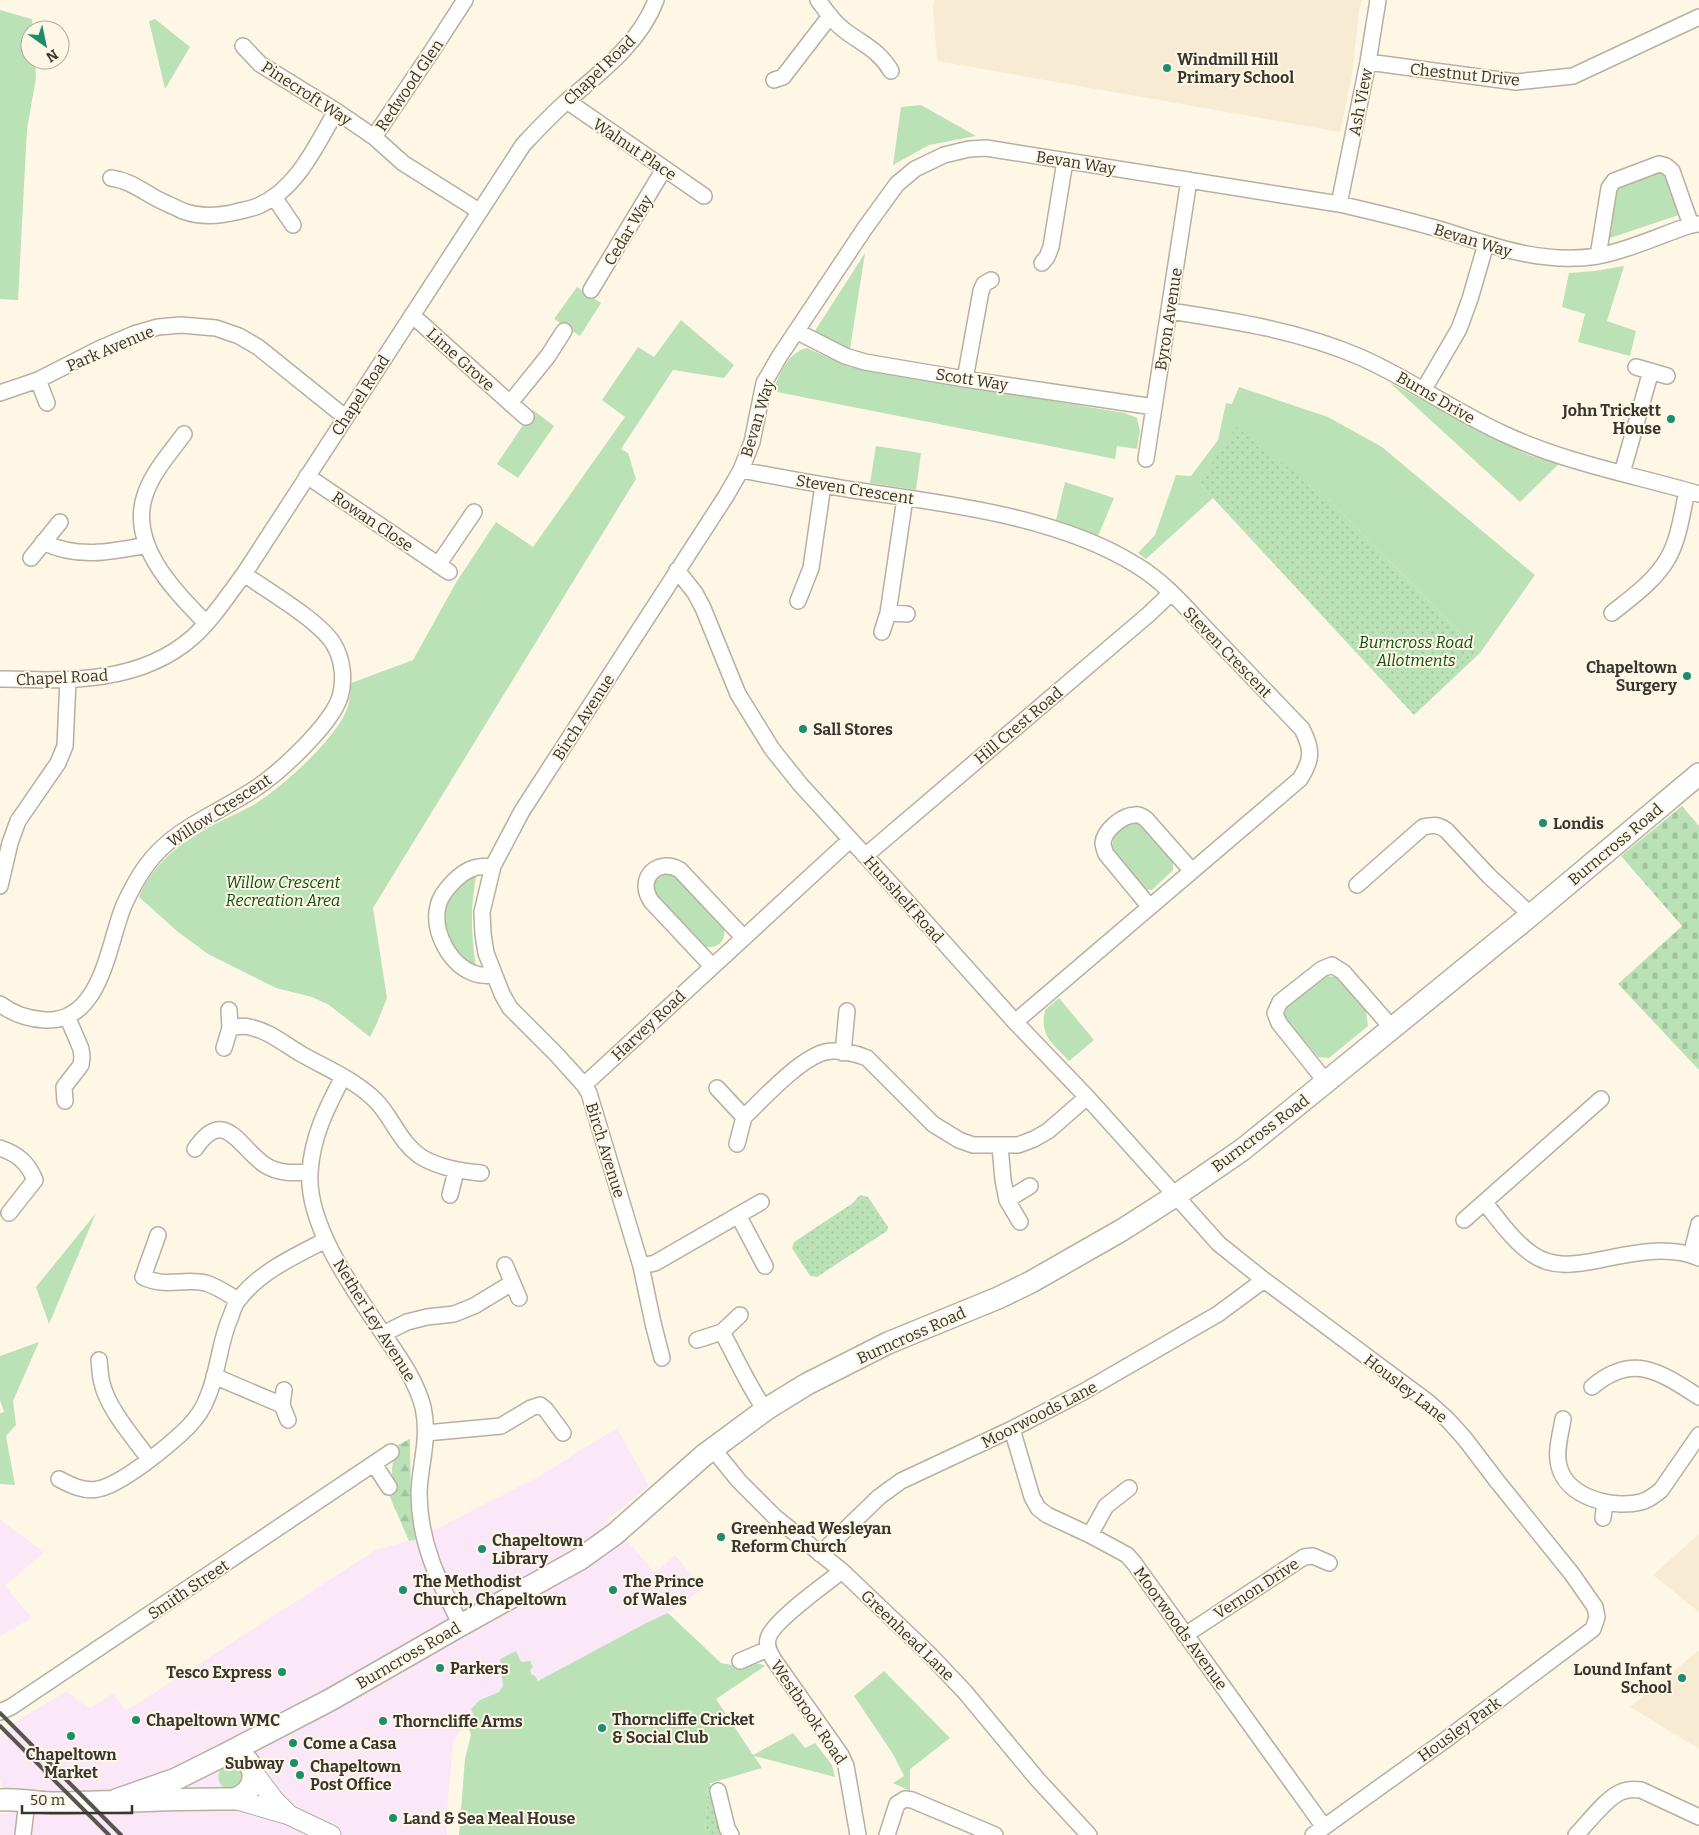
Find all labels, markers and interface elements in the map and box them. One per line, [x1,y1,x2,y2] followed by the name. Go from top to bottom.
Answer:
[20,20,70,70] north arrow
[560,31,640,109] street label: Chapel Road
[372,36,447,135] street label: Redwood Glen
[42,45,61,66] text: N
[1177,50,1294,87] place label: Windmill Hill Primary School
[258,57,356,130] street label: Pinecroft Way
[1409,59,1521,90] street label: Chestnut Drive
[1161,62,1173,74] marker: Windmill Hill Primary School
[1345,67,1376,137] street label: Ash View
[589,115,680,184] street label: Walnut Place
[1035,147,1118,178] street label: Bevan Way
[600,191,657,269] street label: Cedar Way
[1432,220,1515,261] street label: Bevan Way
[1151,266,1186,372] street label: Byron Avenue
[64,322,157,375] street label: Park Avenue
[423,324,499,395] street label: Lime Grove
[327,351,394,439] street label: Chapel Road
[934,364,1010,395] street label: Scott Way
[1393,367,1478,427] street label: Burns Drive
[737,376,778,459] street label: Bevan Way
[1561,401,1662,438] place label: John Trickett House
[1665,413,1677,425] marker: John Trickett House
[795,471,915,508] street label: Steven Crescent
[329,487,417,555] street label: Rowan Close
[1179,603,1276,702] street label: Steven Crescent
[1359,633,1473,670] park label: Burncross Road Allotments
[1586,658,1678,695] place label: Chapeltown Surgery
[15,666,109,689] street label: Chapel Road
[1681,670,1693,682] marker: Chapeltown Surgery
[549,671,618,764] street label: Birch Avenue
[970,683,1067,768] street label: Hill Crest Road
[813,720,893,739] place label: Sall Stores
[797,723,809,735] marker: Sall Stores
[164,770,275,851] street label: Willow Crescent
[1564,799,1667,889] street label: Burncross Road
[1553,814,1604,833] place label: Londis
[1537,817,1549,829] marker: Londis
[860,852,948,947] street label: Hunshelf Road
[226,873,341,910] park label: Willow Crescent Recreation Area
[607,986,690,1064] street label: Harvey Road
[1208,1090,1313,1176] street label: Burncross Road
[582,1100,629,1200] street label: Birch Avenue
[329,1256,420,1385] street label: Nether Ley Avenue
[854,1303,969,1368] street label: Burncross Road
[1360,1350,1451,1427] street label: Housley Lane
[978,1377,1100,1452] street label: Moorwoods Lane
[731,1519,892,1556] place label: Greenhead Wesleyan Reform Church
[492,1531,584,1568] place label: Chapeltown Library
[715,1531,727,1543] marker: Greenhead Wesleyan Reform Church
[476,1543,488,1555] marker: Chapeltown Library
[1210,1554,1302,1623] street label: Vernon Drive
[144,1555,232,1623] street label: Smith Street
[1130,1563,1232,1693] street label: Moorwoods Avenue
[413,1572,567,1609] place label: The Methodist Church, Chapeltown
[623,1572,704,1609] place label: The Prince of Wales
[397,1584,409,1596] marker: The Methodist Church, Chapeltown
[607,1584,619,1596] marker: The Prince of Wales
[857,1586,958,1685] street label: Greenhead Lane
[353,1618,464,1693] street label: Burncross Road
[767,1657,851,1768] street label: Westbrook Road
[450,1659,509,1678] place label: Parkers
[1573,1660,1673,1697] place label: Lound Infant School
[434,1662,446,1674] marker: Parkers
[166,1663,272,1682] place label: Tesco Express
[276,1666,288,1678] marker: Tesco Express
[1676,1672,1688,1684] marker: Lound Infant School
[1414,1693,1504,1766] street label: Housley Park
[612,1710,755,1747] place label: Thorncliffe Cricket & Social Club
[146,1711,280,1730] place label: Chapeltown WMC
[393,1712,523,1731] place label: Thorncliffe Arms
[130,1714,142,1726] marker: Chapeltown WMC
[377,1715,389,1727] marker: Thorncliffe Arms
[596,1722,608,1734] marker: Thorncliffe Cricket & Social Club
[65,1730,77,1742] marker: Chapeltown Market
[303,1734,396,1753] place label: Come a Casa
[287,1737,299,1749] marker: Come a Casa
[25,1745,117,1782] place label: Chapeltown Market
[225,1754,284,1773] place label: Subway
[288,1757,300,1769] marker: Subway
[310,1757,402,1794] place label: Chapeltown Post Office
[294,1769,306,1781] marker: Chapeltown Post Office
[22,1782,132,1814] scale bar
[30,1791,66,1809] text: 50 m
[403,1809,576,1828] place label: Land & Sea Meal House
[387,1812,399,1824] marker: Land & Sea Meal House

